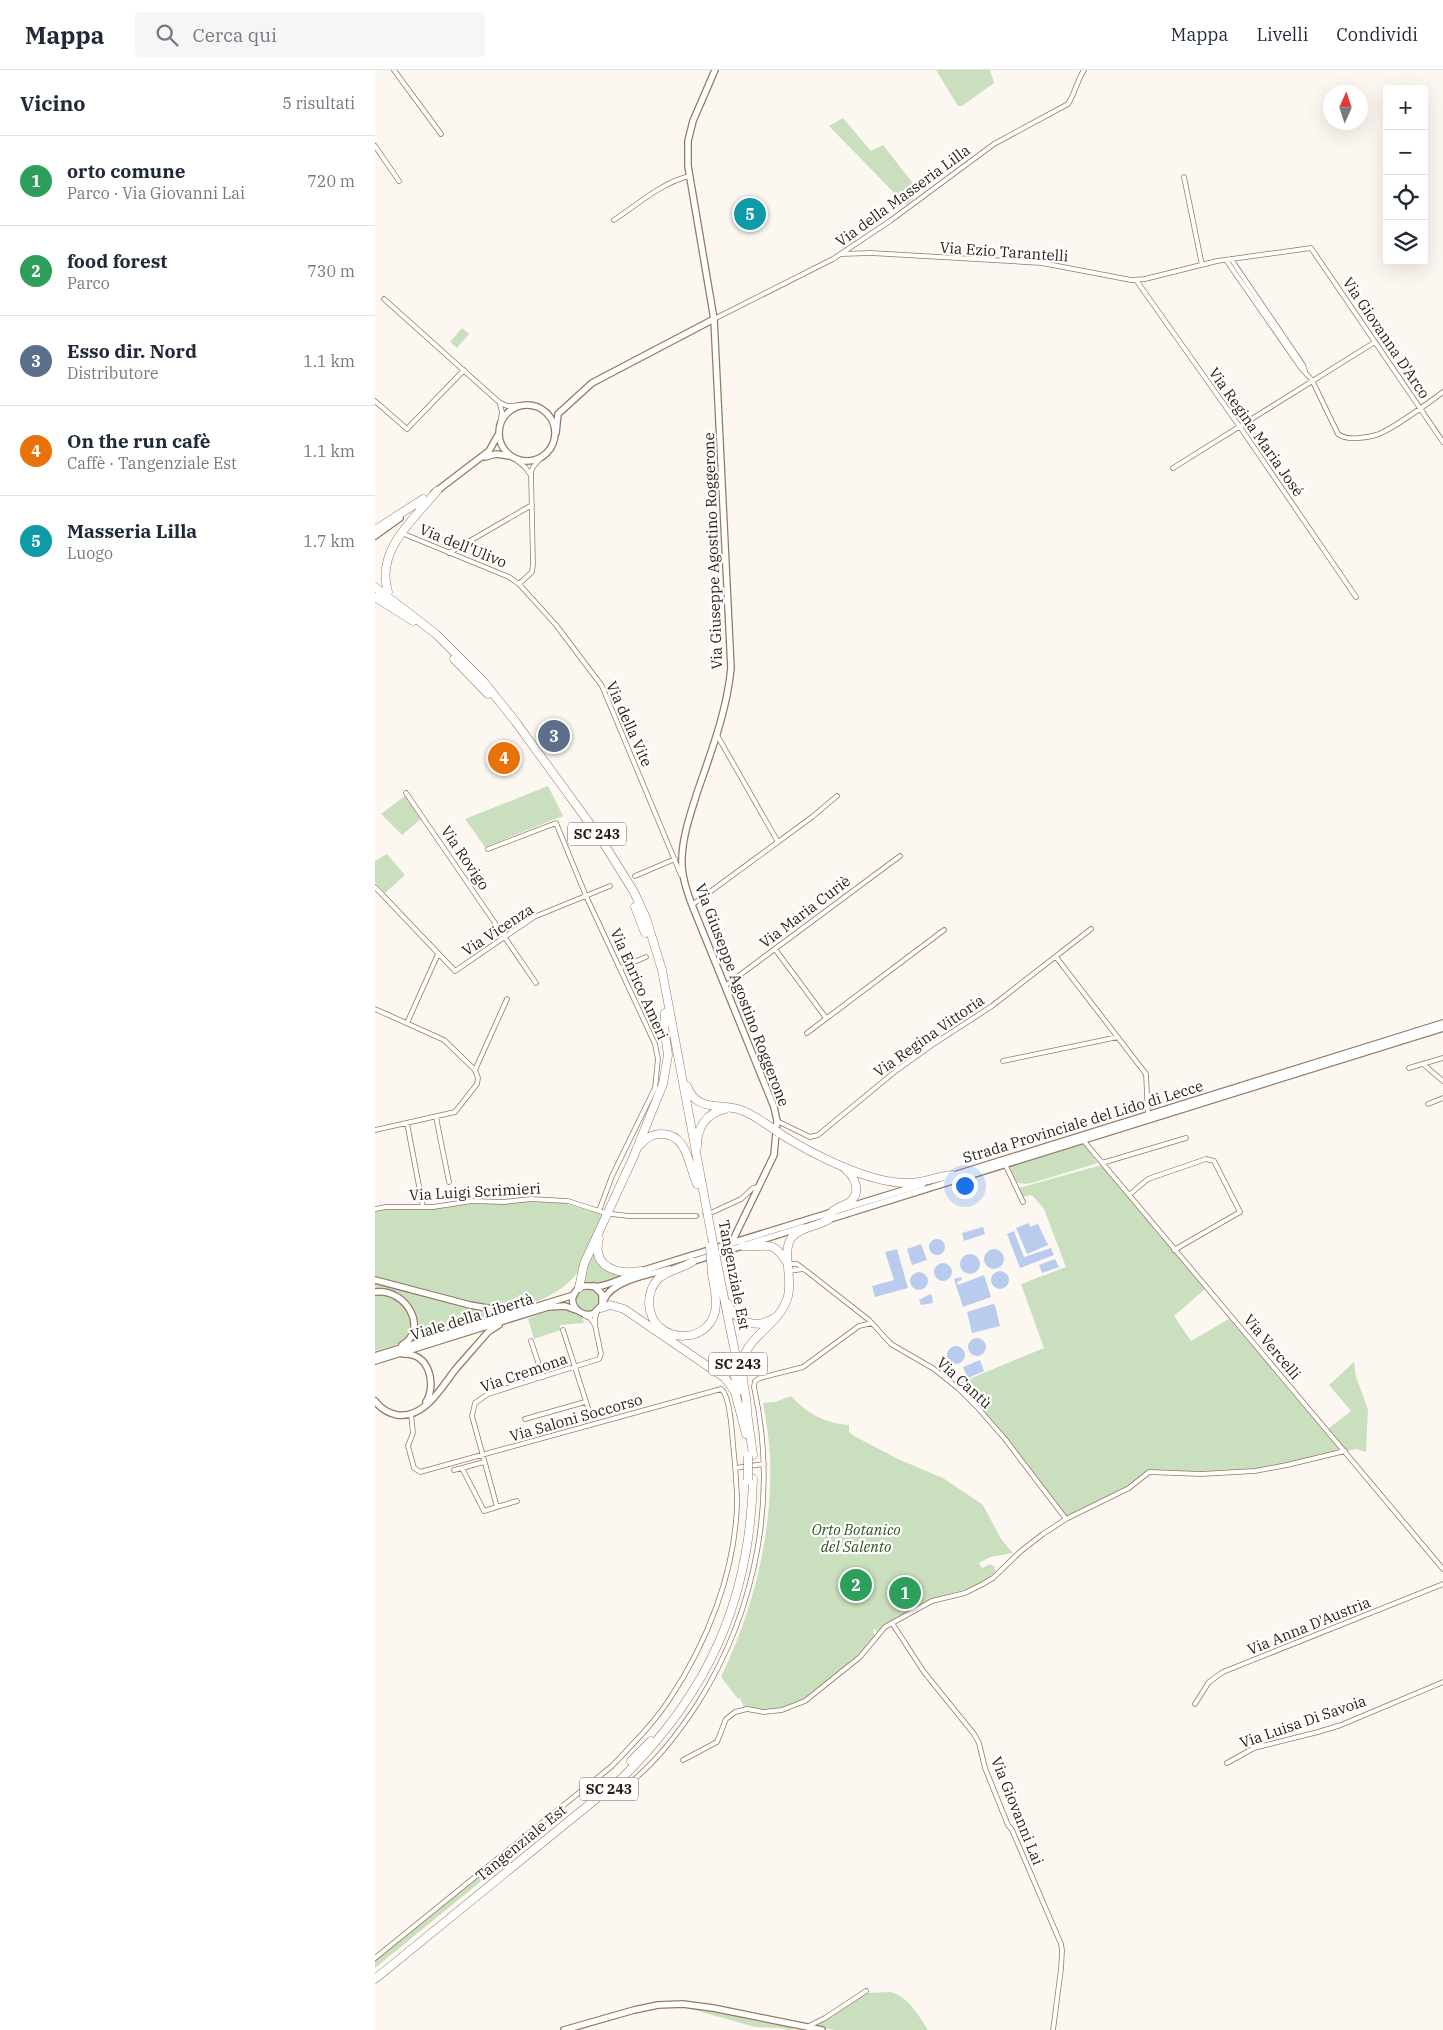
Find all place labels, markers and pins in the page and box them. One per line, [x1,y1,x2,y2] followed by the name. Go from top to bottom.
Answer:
[734,195,766,233] pin: 5
[538,717,570,755] pin: 3
[488,739,520,777] pin: 4
[840,1566,872,1604] pin: 2
[889,1574,921,1612] pin: 1

